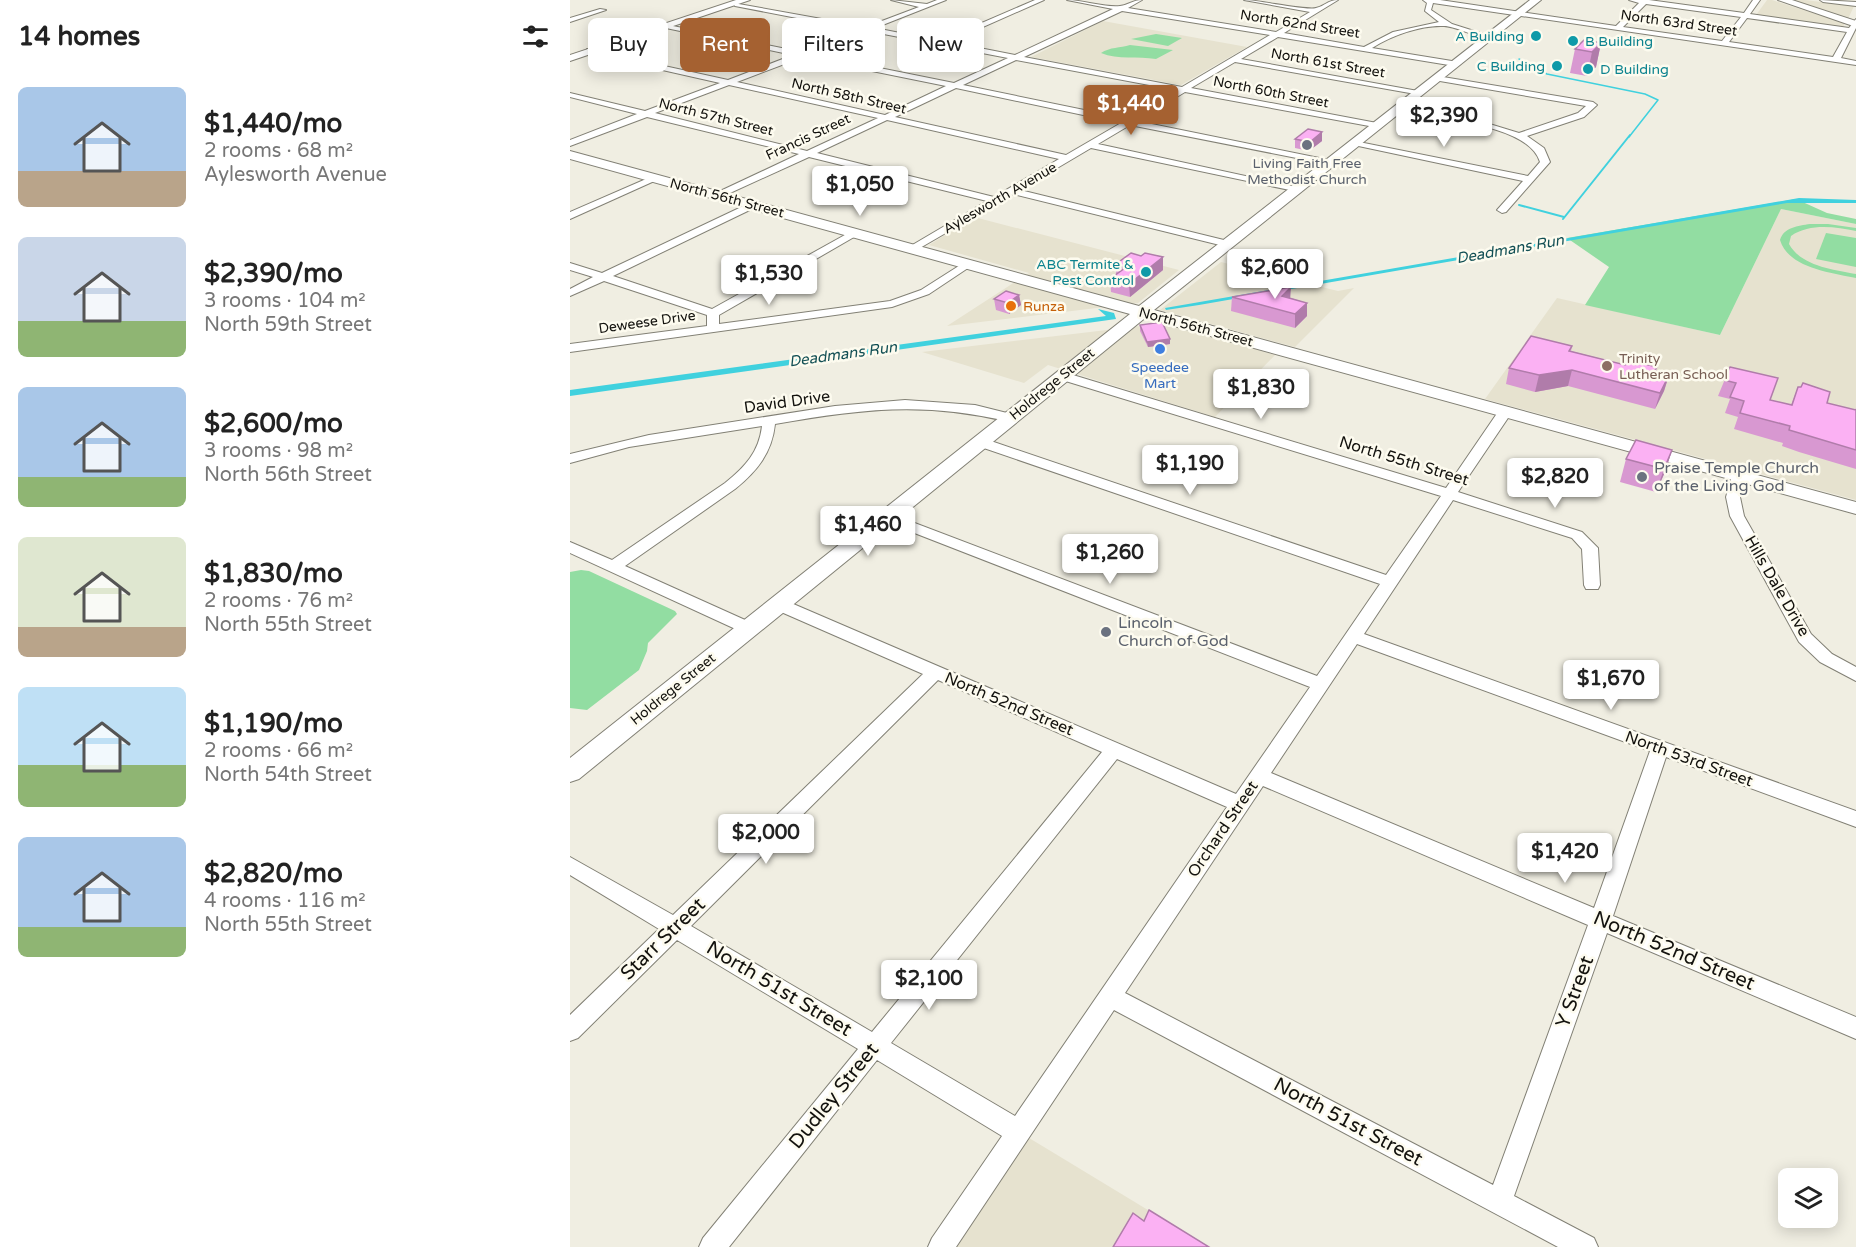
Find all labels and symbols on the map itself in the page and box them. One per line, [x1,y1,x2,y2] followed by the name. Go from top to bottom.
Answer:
[1239,6,1362,42] street label: North 62nd Street
[1620,6,1739,40] street label: North 63rd Street
[1455,28,1524,45] place label: A Building
[1529,29,1543,43] marker: A Building
[1585,33,1653,50] place label: B Building
[1566,34,1580,48] marker: B Building
[1270,45,1387,82] street label: North 61st Street
[1477,58,1545,75] place label: C Building
[1550,59,1564,73] marker: C Building
[1600,61,1669,78] place label: D Building
[1581,62,1595,76] marker: D Building
[1212,72,1331,112] street label: North 60th Street
[790,74,909,118] street label: North 58th Street
[1082,85,1180,136] pin: $1,440
[657,95,776,140] street label: North 57th Street
[1395,97,1493,148] pin: $2,390
[763,110,854,164] street label: Francis Street
[1300,138,1314,152] marker: Living Faith Free Methodist Church
[1247,155,1367,188] place label: Living Faith Free Methodist Church
[940,159,1060,237] street label: Aylesworth Avenue
[811,166,909,217] pin: $1,050
[668,175,787,222] street label: North 56th Street
[1455,231,1566,267] water label: Deadmans Run
[1226,249,1324,300] pin: $2,600
[720,255,818,306] pin: $1,530
[1036,256,1134,289] place label: ABC Termite & Pest Control
[1139,265,1153,279] marker: ABC Termite & Pest Control
[1023,298,1065,315] place label: Runza
[1004,299,1018,313] marker: Runza
[1137,304,1256,351] street label: North 56th Street
[597,307,697,337] street label: Deweese Drive
[788,337,899,370] water label: Deadmans Run
[1153,342,1167,356] marker: Speedee Mart
[1006,344,1099,424] street label: Holdrege Street
[1619,350,1728,383] place label: Trinity Lutheran School
[1131,359,1189,392] place label: Speedee Mart
[1600,359,1614,373] marker: Trinity Lutheran School
[1212,369,1310,420] pin: $1,830
[743,386,831,418] street label: David Drive
[1337,432,1471,490] street label: North 55th Street
[1141,445,1239,496] pin: $1,190
[1506,458,1604,509] pin: $2,820
[1654,458,1819,496] place label: Praise Temple Church of the Living God
[1635,470,1649,484] marker: Praise Temple Church of the Living God
[819,506,917,557] pin: $1,460
[1740,532,1814,640] street label: Hills Dale Drive
[1061,534,1159,585] pin: $1,260
[1118,613,1229,651] place label: Lincoln Church of God
[1099,625,1113,639] marker: Lincoln Church of God
[627,649,720,729] street label: Holdrege Street
[1562,660,1660,711] pin: $1,670
[941,668,1077,740] street label: North 52nd Street
[1622,727,1756,791] street label: North 53rd Street
[1183,777,1263,881] street label: Orchard Street
[717,814,815,865] pin: $2,000
[1516,833,1614,884] pin: $1,420
[616,892,711,985] street label: Starr Street
[1590,906,1759,996] street label: North 52nd Street
[702,936,856,1042] street label: North 51st Street
[1551,952,1599,1031] street label: Y Street
[880,960,978,1011] pin: $2,100
[784,1038,884,1154] street label: Dudley Street
[1269,1073,1427,1172] street label: North 51st Street

